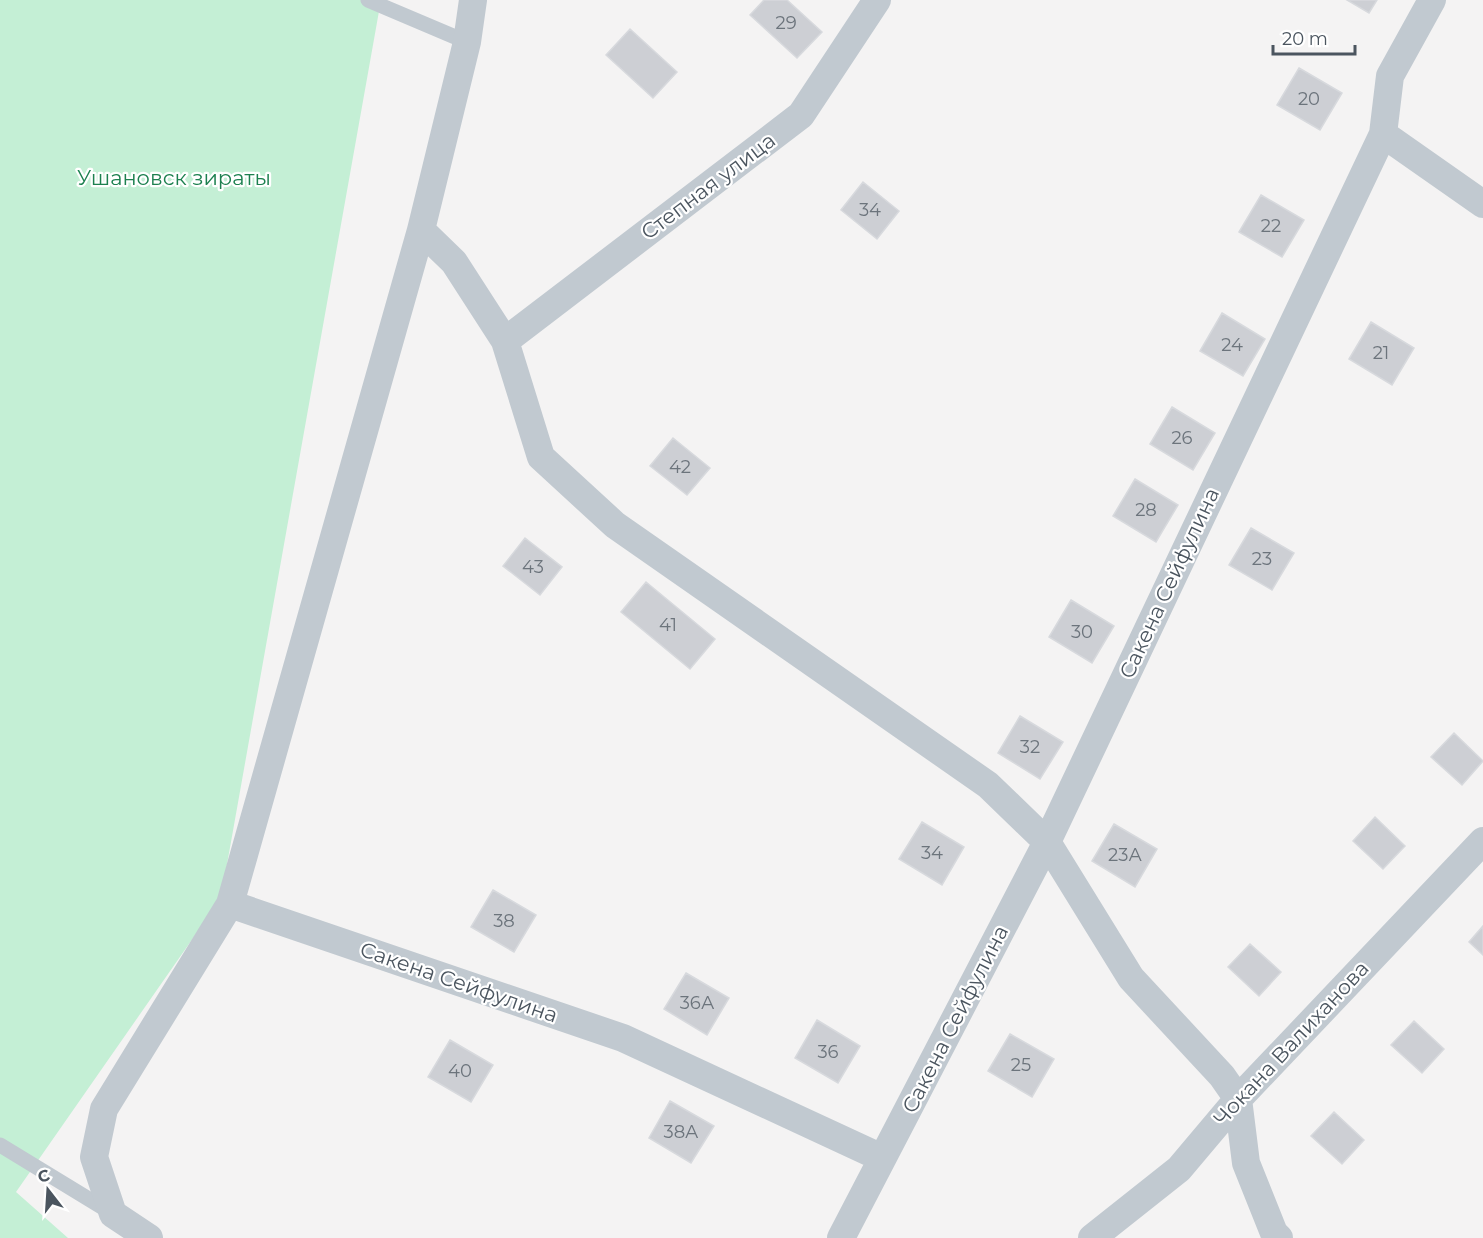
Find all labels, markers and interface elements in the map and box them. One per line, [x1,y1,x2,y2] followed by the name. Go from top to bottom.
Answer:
[775,12,797,34] house number: 29
[1273,18,1356,56] scale bar
[1282,28,1328,50] text: 20 m
[1298,88,1320,110] house number: 20
[636,127,780,245] street label: Степная улица
[77,165,271,190] park label: Ушановск зираты
[859,199,881,221] house number: 34
[1261,215,1281,237] house number: 22
[1221,334,1243,356] house number: 24
[1373,342,1389,364] house number: 21
[1171,427,1193,449] house number: 26
[669,456,691,478] house number: 42
[1114,484,1224,682] street label: Сакена Сейфулина
[1135,499,1157,521] house number: 28
[1252,548,1272,570] house number: 23
[522,556,544,578] house number: 43
[659,614,677,636] house number: 41
[1071,621,1093,643] house number: 30
[1020,736,1040,758] house number: 32
[921,842,943,864] house number: 34
[1108,844,1143,866] house number: 23А
[493,910,515,932] house number: 38
[897,921,1013,1117] street label: Сакена Сейфулина
[357,936,561,1028] street label: Сакена Сейфулина
[1208,956,1374,1130] street label: Чокана Валиханова
[680,992,715,1014] house number: 36А
[817,1041,839,1063] house number: 36
[1011,1054,1031,1076] house number: 25
[448,1060,472,1082] house number: 40
[664,1121,699,1143] house number: 38А
[18,1160,78,1220] north arrow
[35,1165,52,1187] text: С

